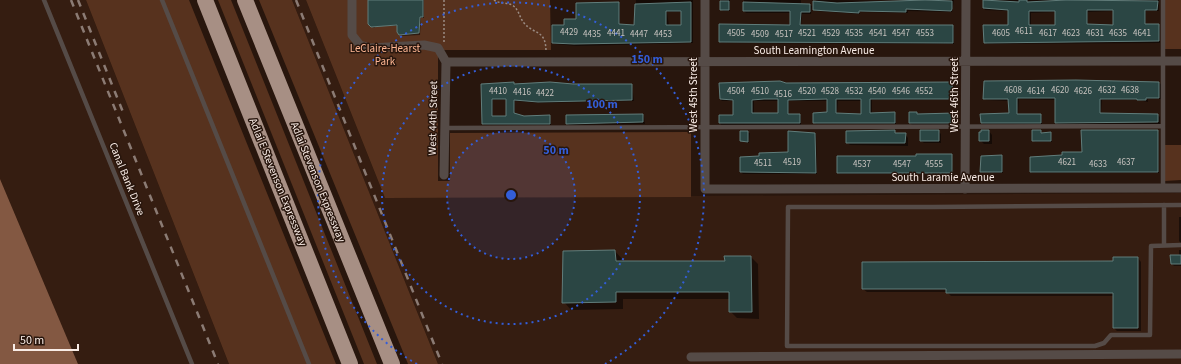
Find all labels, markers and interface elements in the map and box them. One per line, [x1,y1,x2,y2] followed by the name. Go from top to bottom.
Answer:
[1015,25,1033,38] house number: 4611
[560,26,578,39] house number: 4429
[607,27,625,40] house number: 4441
[727,27,745,40] house number: 4505
[798,27,816,40] house number: 4521
[822,27,840,40] house number: 4529
[845,27,863,40] house number: 4535
[869,27,887,40] house number: 4541
[892,27,910,40] house number: 4547
[916,27,934,40] house number: 4553
[992,27,1010,40] house number: 4605
[1039,27,1057,40] house number: 4617
[1062,27,1080,40] house number: 4623
[1086,27,1104,40] house number: 4631
[1109,27,1127,40] house number: 4635
[1133,27,1151,40] house number: 4641
[583,28,601,41] house number: 4435
[630,28,648,41] house number: 4447
[654,28,672,41] house number: 4453
[751,28,769,41] house number: 4509
[775,28,793,41] house number: 4517
[350,41,421,69] park label: LeClaire-Hearst Park
[754,43,875,58] street label: South Leamington Avenue
[631,51,663,68] text: 150 m
[686,57,701,132] street label: West 45th Street
[947,57,962,132] street label: West 46th Street
[425,80,441,156] street label: West 44th Street
[1004,84,1022,97] house number: 4608
[1051,84,1069,97] house number: 4620
[1098,84,1116,97] house number: 4632
[1121,84,1139,97] house number: 4638
[489,85,507,98] house number: 4410
[727,85,745,98] house number: 4504
[751,85,769,98] house number: 4510
[798,85,816,98] house number: 4520
[821,85,839,98] house number: 4528
[845,85,863,98] house number: 4532
[868,85,886,98] house number: 4540
[892,85,910,98] house number: 4546
[915,85,933,98] house number: 4552
[1027,85,1045,98] house number: 4614
[1074,85,1092,98] house number: 4626
[513,86,531,99] house number: 4416
[536,87,554,100] house number: 4422
[774,88,792,101] house number: 4516
[586,96,618,113] text: 100 m
[245,116,311,248] street label: Adlai E Stevenson Expressway
[287,120,349,244] street label: Adlai Stevenson Expressway
[105,140,149,218] street label: Canal Bank Drive
[543,142,569,159] text: 50 m
[783,156,801,169] house number: 4519
[1058,156,1076,169] house number: 4621
[1117,156,1135,169] house number: 4637
[754,157,772,170] house number: 4511
[853,158,871,171] house number: 4537
[893,158,911,171] house number: 4547
[925,158,943,171] house number: 4555
[1089,158,1107,171] house number: 4633
[891,170,995,185] street label: South Laramie Avenue
[504,188,518,202] centre of rings
[14,326,78,352] scale bar
[20,332,44,349] text: 50 m

